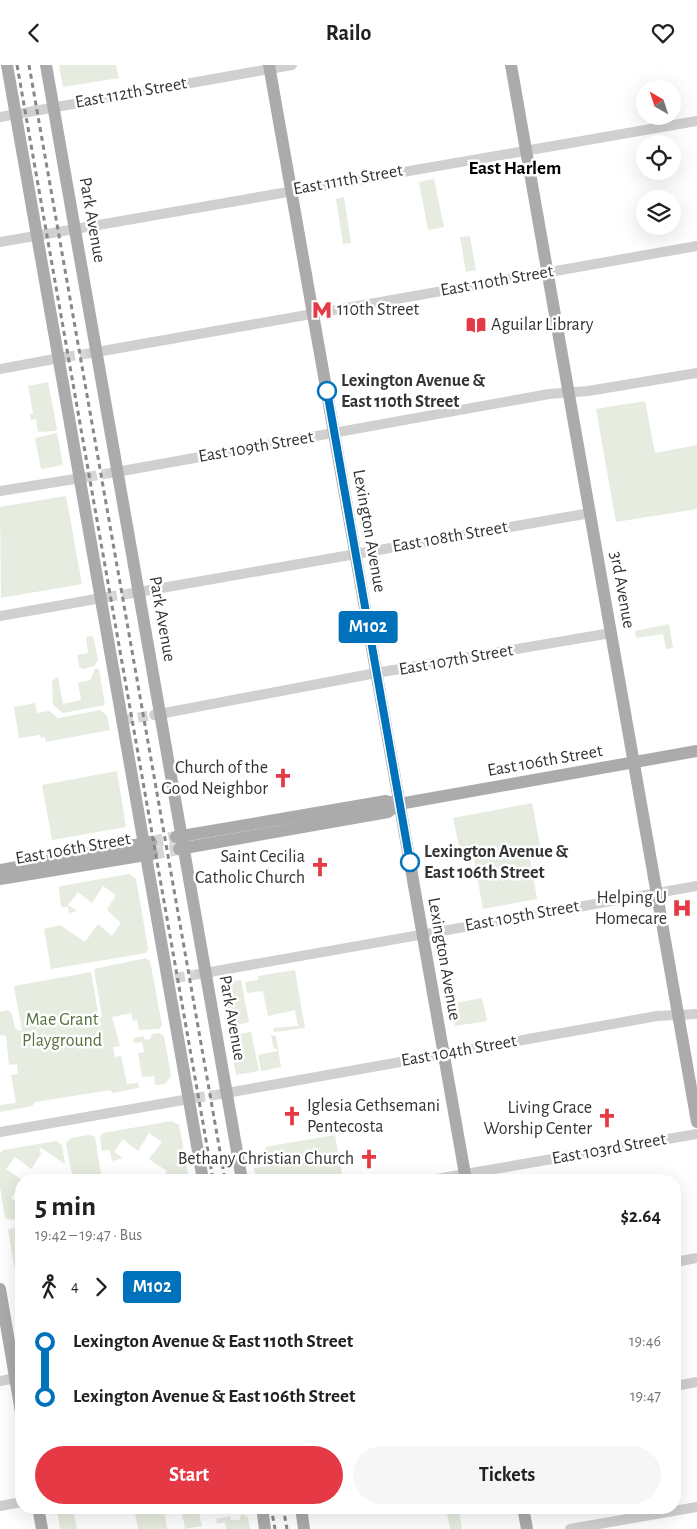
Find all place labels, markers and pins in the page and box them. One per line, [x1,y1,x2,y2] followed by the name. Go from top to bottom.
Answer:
[311,299,333,321] metro station icon: 110th Street
[337,301,420,319] place label: 110th Street
[465,314,487,336] library icon: Aguilar Library
[491,316,594,334] place label: Aguilar Library
[341,372,485,411] place label: Lexington Avenue & East 110th Street
[317,381,337,401] marker: Lexington Avenue & East 110th Street
[161,759,268,798] place label: Church of the Good Neighbor
[272,767,294,789] church icon: Church of the Good Neighbor
[424,843,568,882] place label: Lexington Avenue & East 106th Street
[195,848,305,887] place label: Saint Cecilia Catholic Church
[400,852,420,872] marker: Lexington Avenue & East 106th Street
[309,856,331,878] church icon: Saint Cecilia Catholic Church
[595,889,667,928] place label: Helping U Homecare
[671,897,693,919] hospital icon: Helping U Homecare
[307,1097,440,1136] place label: Iglesia Gethsemani Pentecosta
[484,1099,592,1138] place label: Living Grace Worship Center
[281,1105,303,1127] church icon: Iglesia Gethsemani Pentecosta
[596,1107,618,1129] church icon: Living Grace Worship Center
[358,1148,380,1170] church icon: Bethany Christian Church
[178,1150,354,1168] place label: Bethany Christian Church

